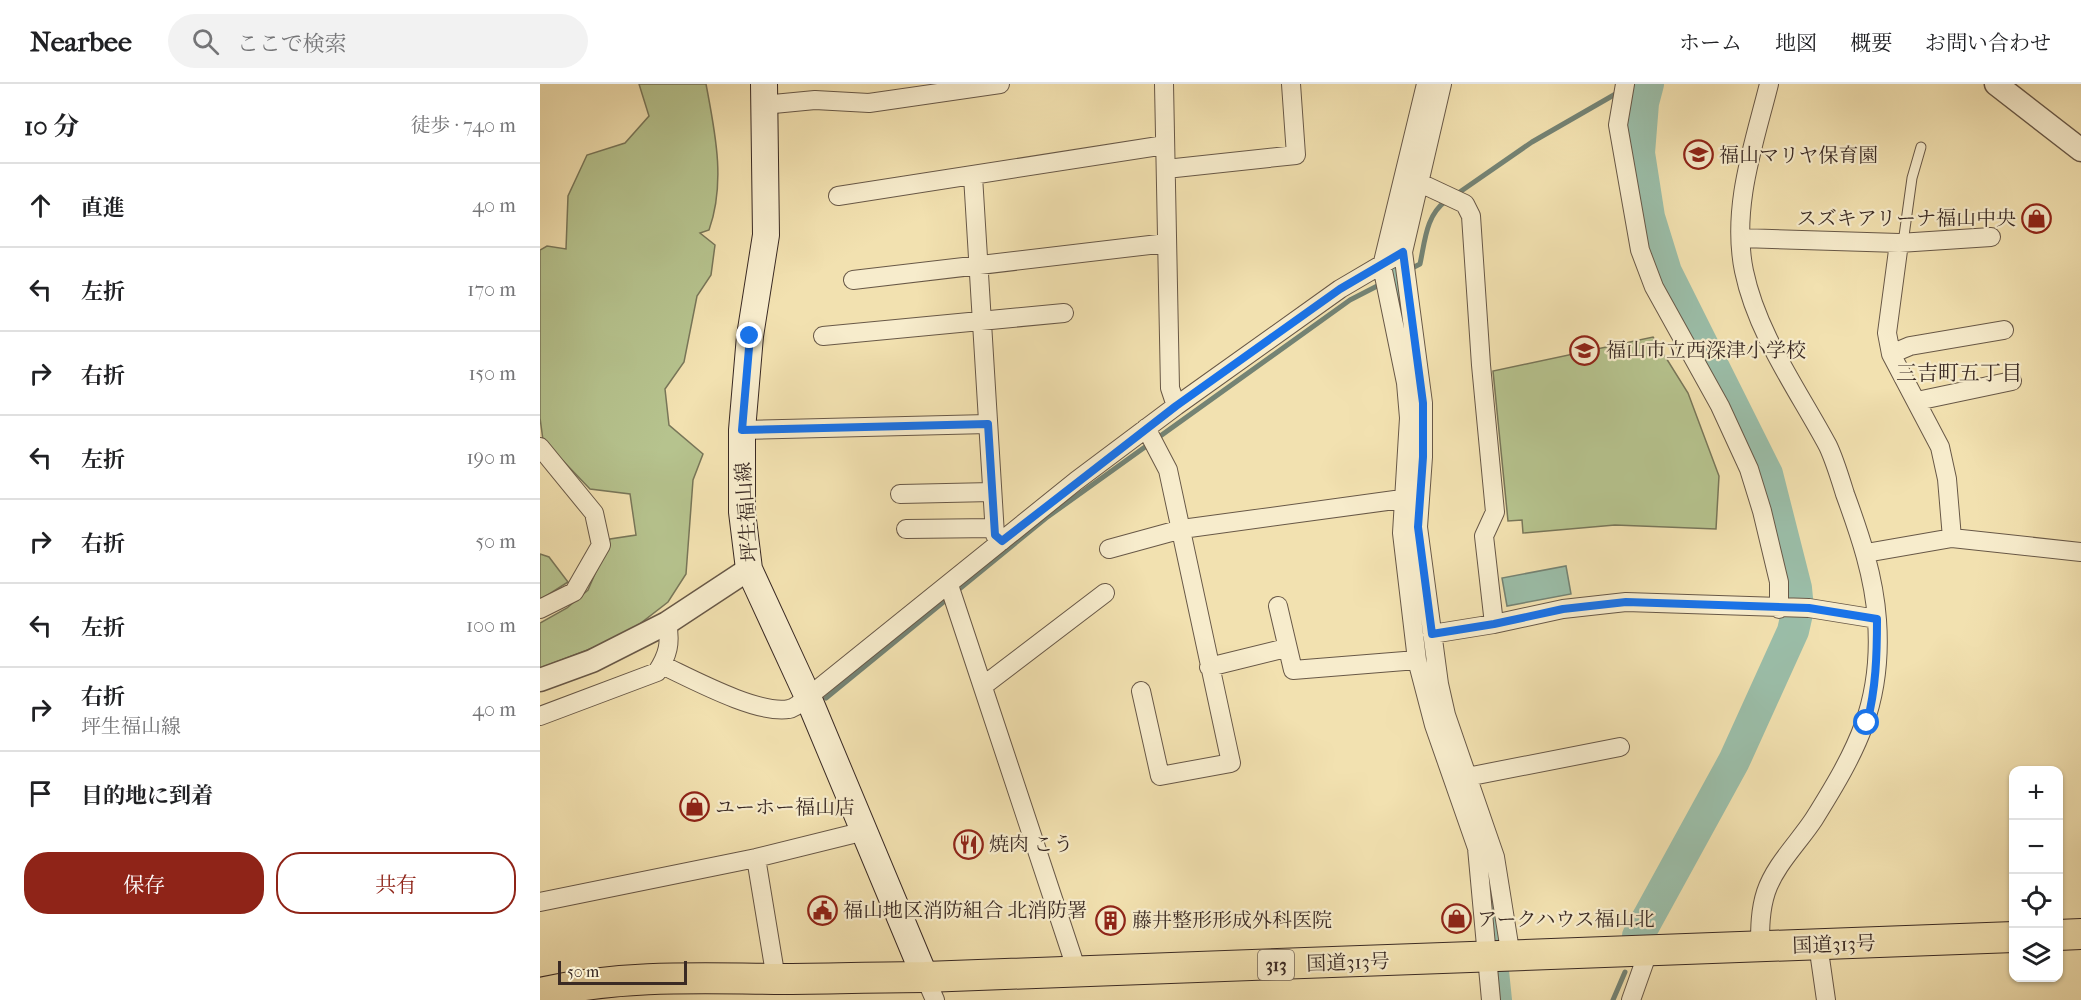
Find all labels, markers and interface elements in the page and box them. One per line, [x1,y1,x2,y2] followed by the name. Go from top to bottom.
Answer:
[168,14,588,68] search box
[30,25,132,58] text: Nearbee
[189,25,222,58] icon: search
[237,31,347,57] text: ここで検索
[1679,31,1742,55] text: ホーム
[1775,31,1817,55] text: 地図
[1850,31,1892,55] text: 概要
[1925,31,2051,55] text: お問い合わせ
[24,111,79,142] text: 10 分
[411,114,516,137] text: 徒歩 · 740 m
[1682,139,1714,171] school or university icon: 福山マリヤ保育園
[1719,144,1879,167] place label: 福山マリヤ保育園
[24,189,57,222] icon: ahead
[472,194,516,217] text: 40 m
[81,195,125,221] text: 直進
[2021,202,2053,234] shop icon: スズキアリーナ福山中央
[1797,207,2016,230] place label: スズキアリーナ福山中央
[24,273,57,306] icon: left
[467,278,516,301] text: 170 m
[81,279,125,305] text: 左折
[736,322,762,348] route end
[1569,334,1601,366] school or university icon: 福山市立西深津小学校
[1606,339,1806,362] place label: 福山市立西深津小学校
[24,357,57,390] icon: right
[1896,361,2022,385] district label: 三吉町五丁目
[468,362,516,385] text: 150 m
[81,363,125,389] text: 右折
[24,441,57,474] icon: left
[466,446,516,469] text: 190 m
[81,447,125,473] text: 左折
[732,461,761,563] street label: 坪生福山線
[24,525,57,558] icon: right
[475,530,516,553] text: 50 m
[81,531,125,557] text: 右折
[24,609,57,642] icon: left
[466,614,516,637] text: 100 m
[81,615,125,641] text: 左折
[81,684,125,710] text: 右折
[24,693,57,726] icon: right
[472,698,516,721] text: 40 m
[1853,709,1879,735] route start
[81,715,181,738] text: 坪生福山線
[2009,766,2063,982] map controls
[2009,766,2063,820] button: +
[24,777,57,810] icon: arrive
[81,783,213,809] text: 目的地に到着
[678,791,710,823] shop icon: ユーホー福山店
[715,796,855,819] place label: ユーホー福山店
[2009,820,2063,874] button: −
[952,828,984,860] restaurant icon: 焼肉 こう
[989,833,1073,856] place label: 焼肉 こう
[24,852,264,914] button: 保存
[276,852,516,914] button: 共有
[2009,874,2063,928] button: locate
[806,894,838,926] public building icon: 福山地区消防組合 北消防署
[843,899,1087,922] place label: 福山地区消防組合 北消防署
[1440,903,1472,935] shop icon: アークハウス福山北
[1095,904,1127,936] building icon: 藤井整形形成外科医院
[1477,908,1655,931] place label: アークハウス福山北
[1132,909,1332,932] place label: 藤井整形形成外科医院
[2009,928,2063,982] button: layers
[1792,932,1876,957] street label: 国道313号
[1258,950,1294,980] road number: 313
[1306,950,1390,975] street label: 国道313号
[558,958,687,986] scale bar
[567,962,599,981] text: 50 m

